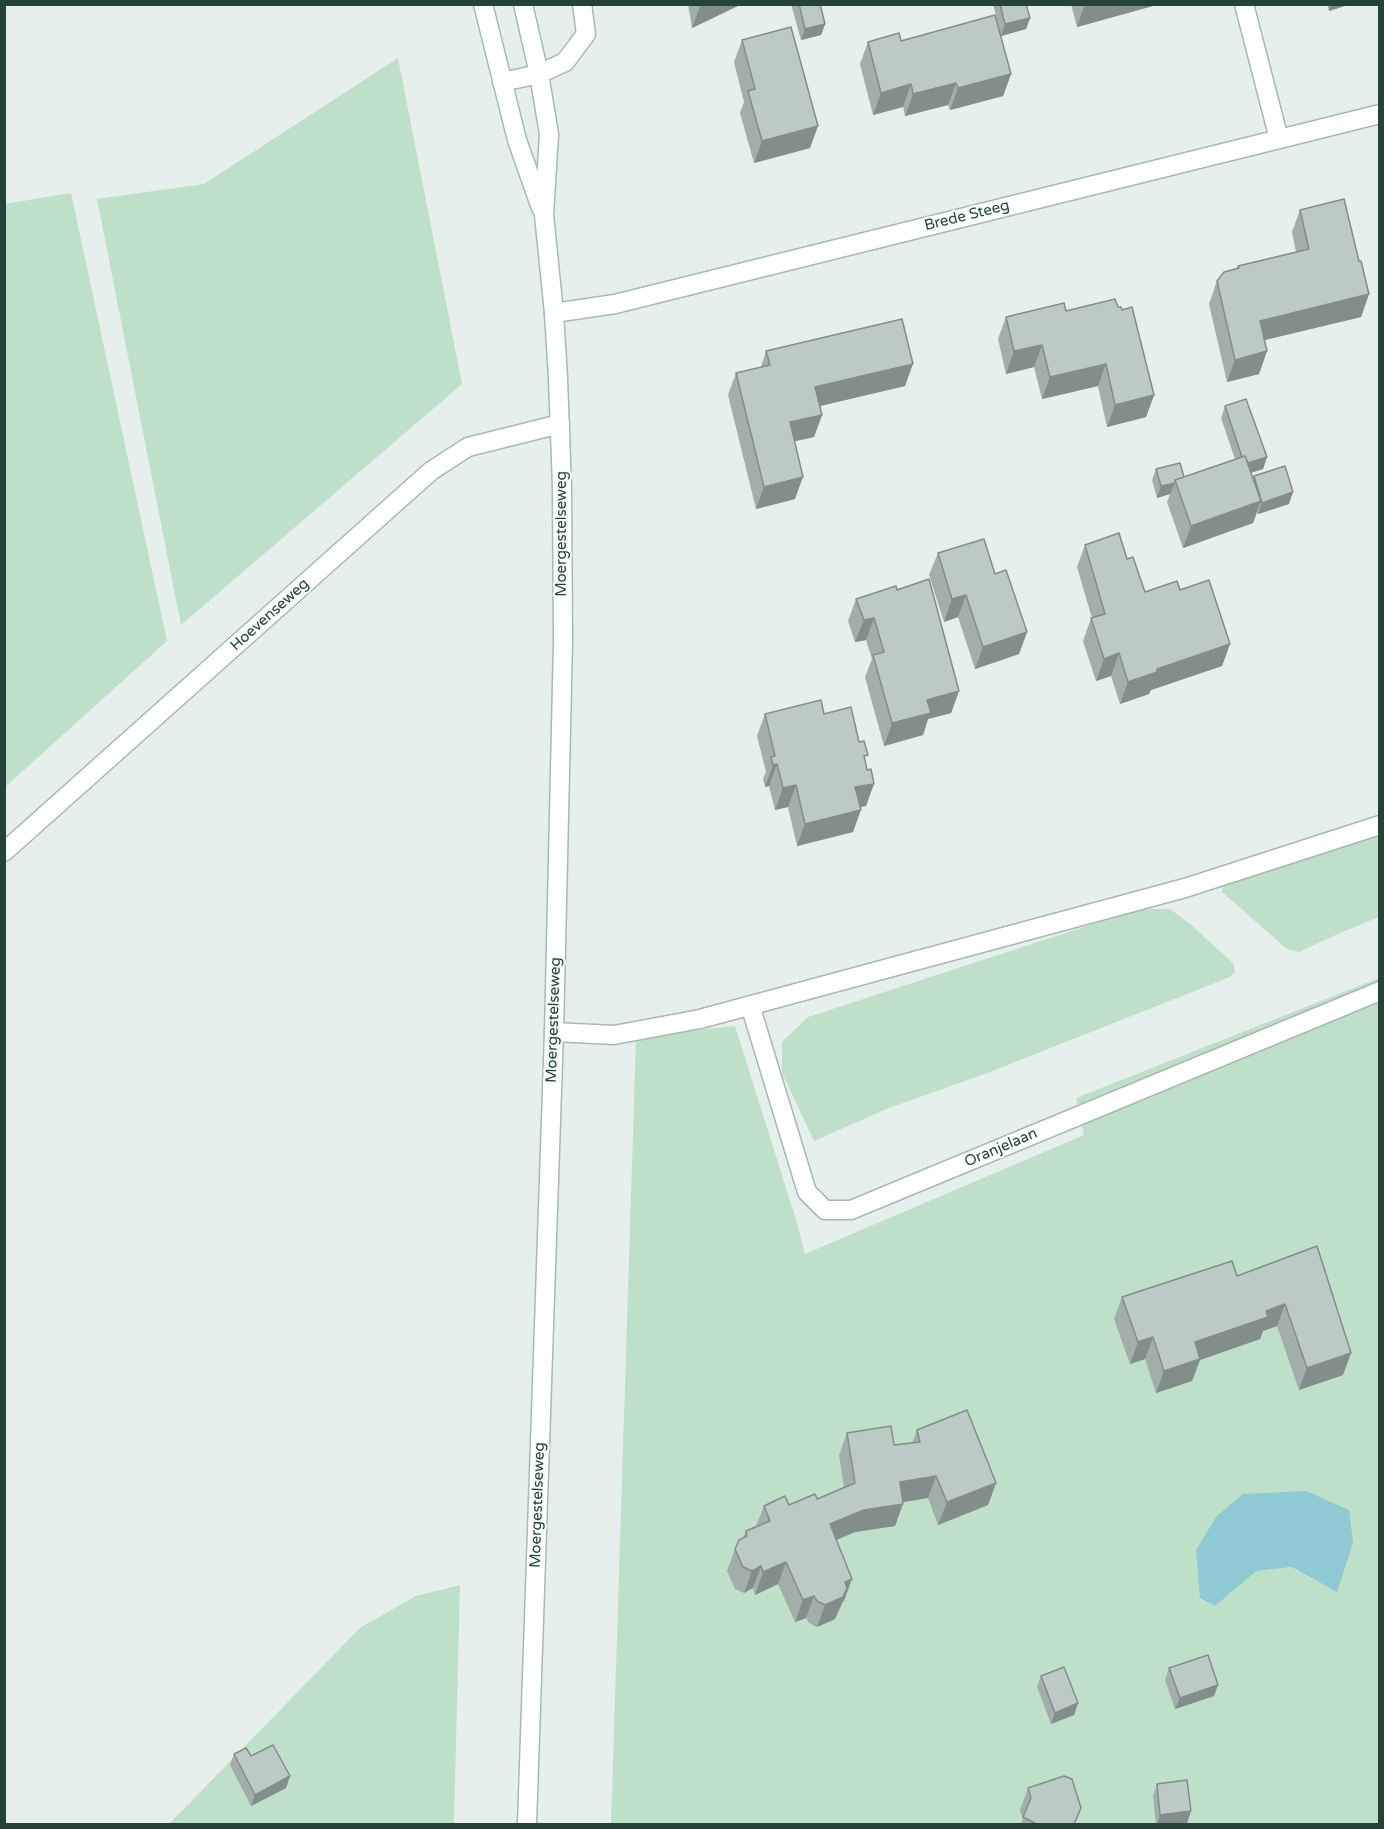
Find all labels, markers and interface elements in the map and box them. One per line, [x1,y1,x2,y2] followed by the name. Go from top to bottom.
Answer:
[923,197,1011,235] street label: Brede Steeg
[553,471,571,597] street label: Moergestelseweg
[227,575,313,655] street label: Hoevenseweg
[543,957,565,1083] street label: Moergestelseweg
[962,1125,1040,1171] street label: Oranjelaan
[527,1442,549,1568] street label: Moergestelseweg

